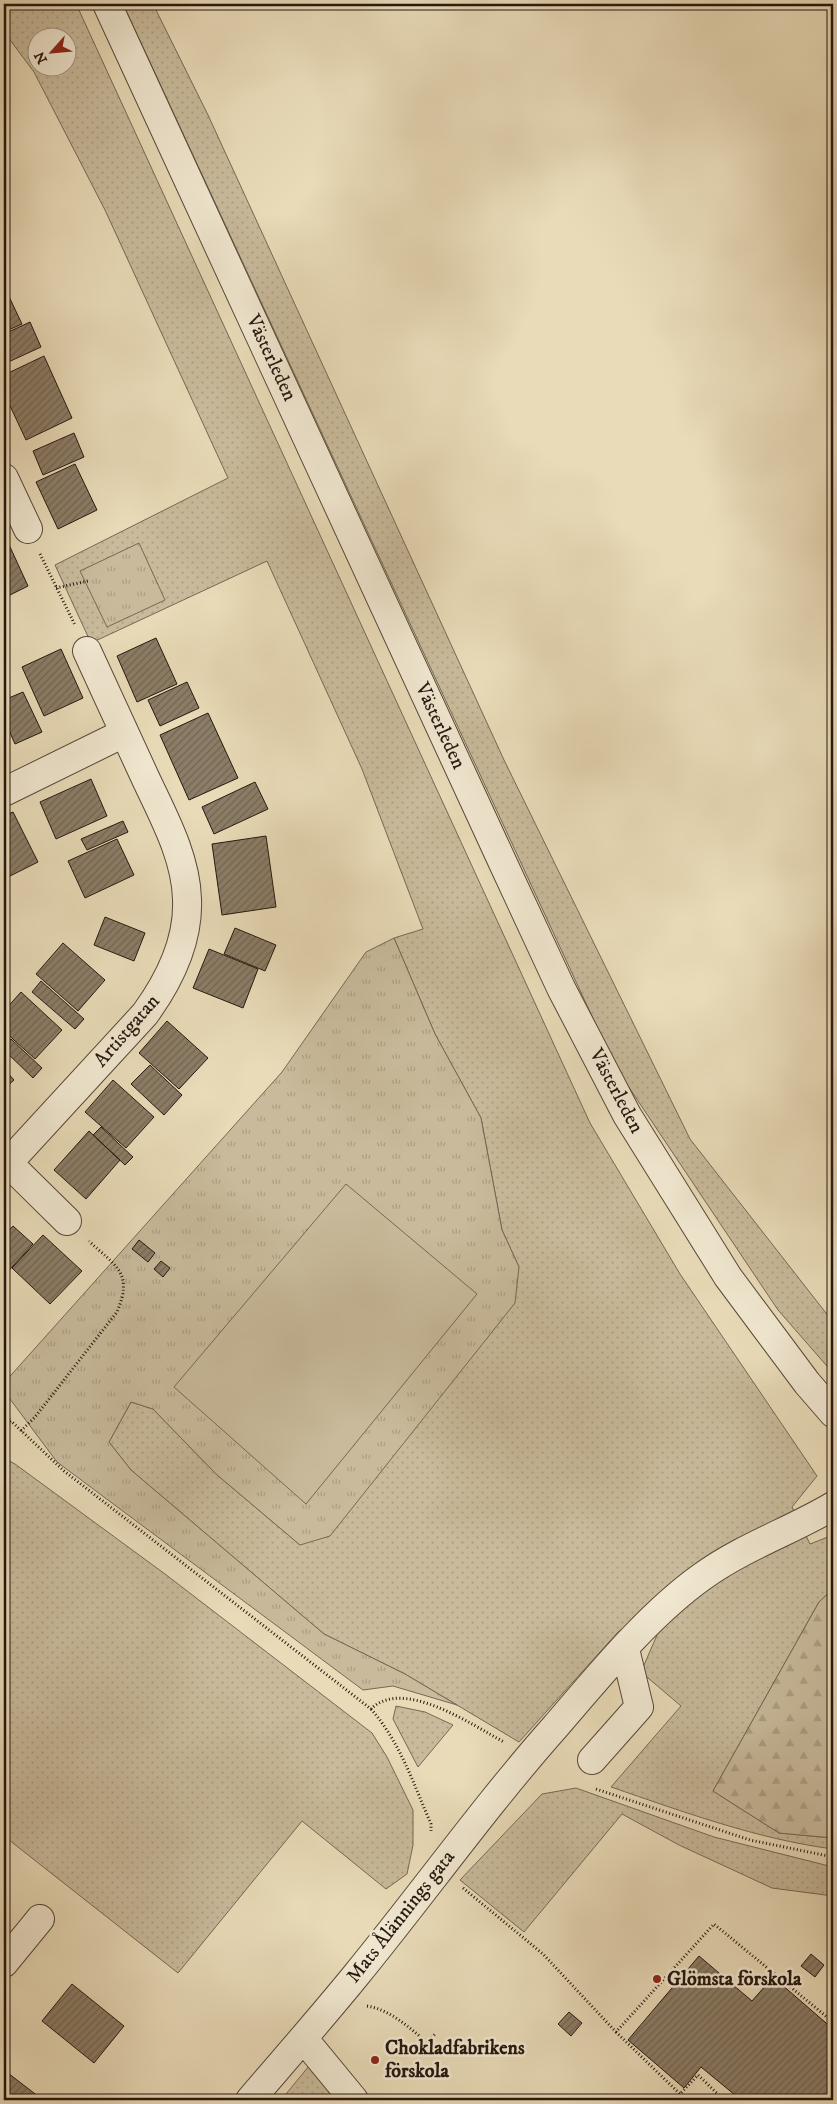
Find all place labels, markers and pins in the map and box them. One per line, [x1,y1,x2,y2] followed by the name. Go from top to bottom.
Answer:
[667,1967,802,1992] place label: Glömsta förskola
[651,1973,663,1985] marker: Glömsta förskola
[384,2036,525,2084] place label: Chokladfabrikens förskola
[369,2054,381,2066] marker: Chokladfabrikens förskola

